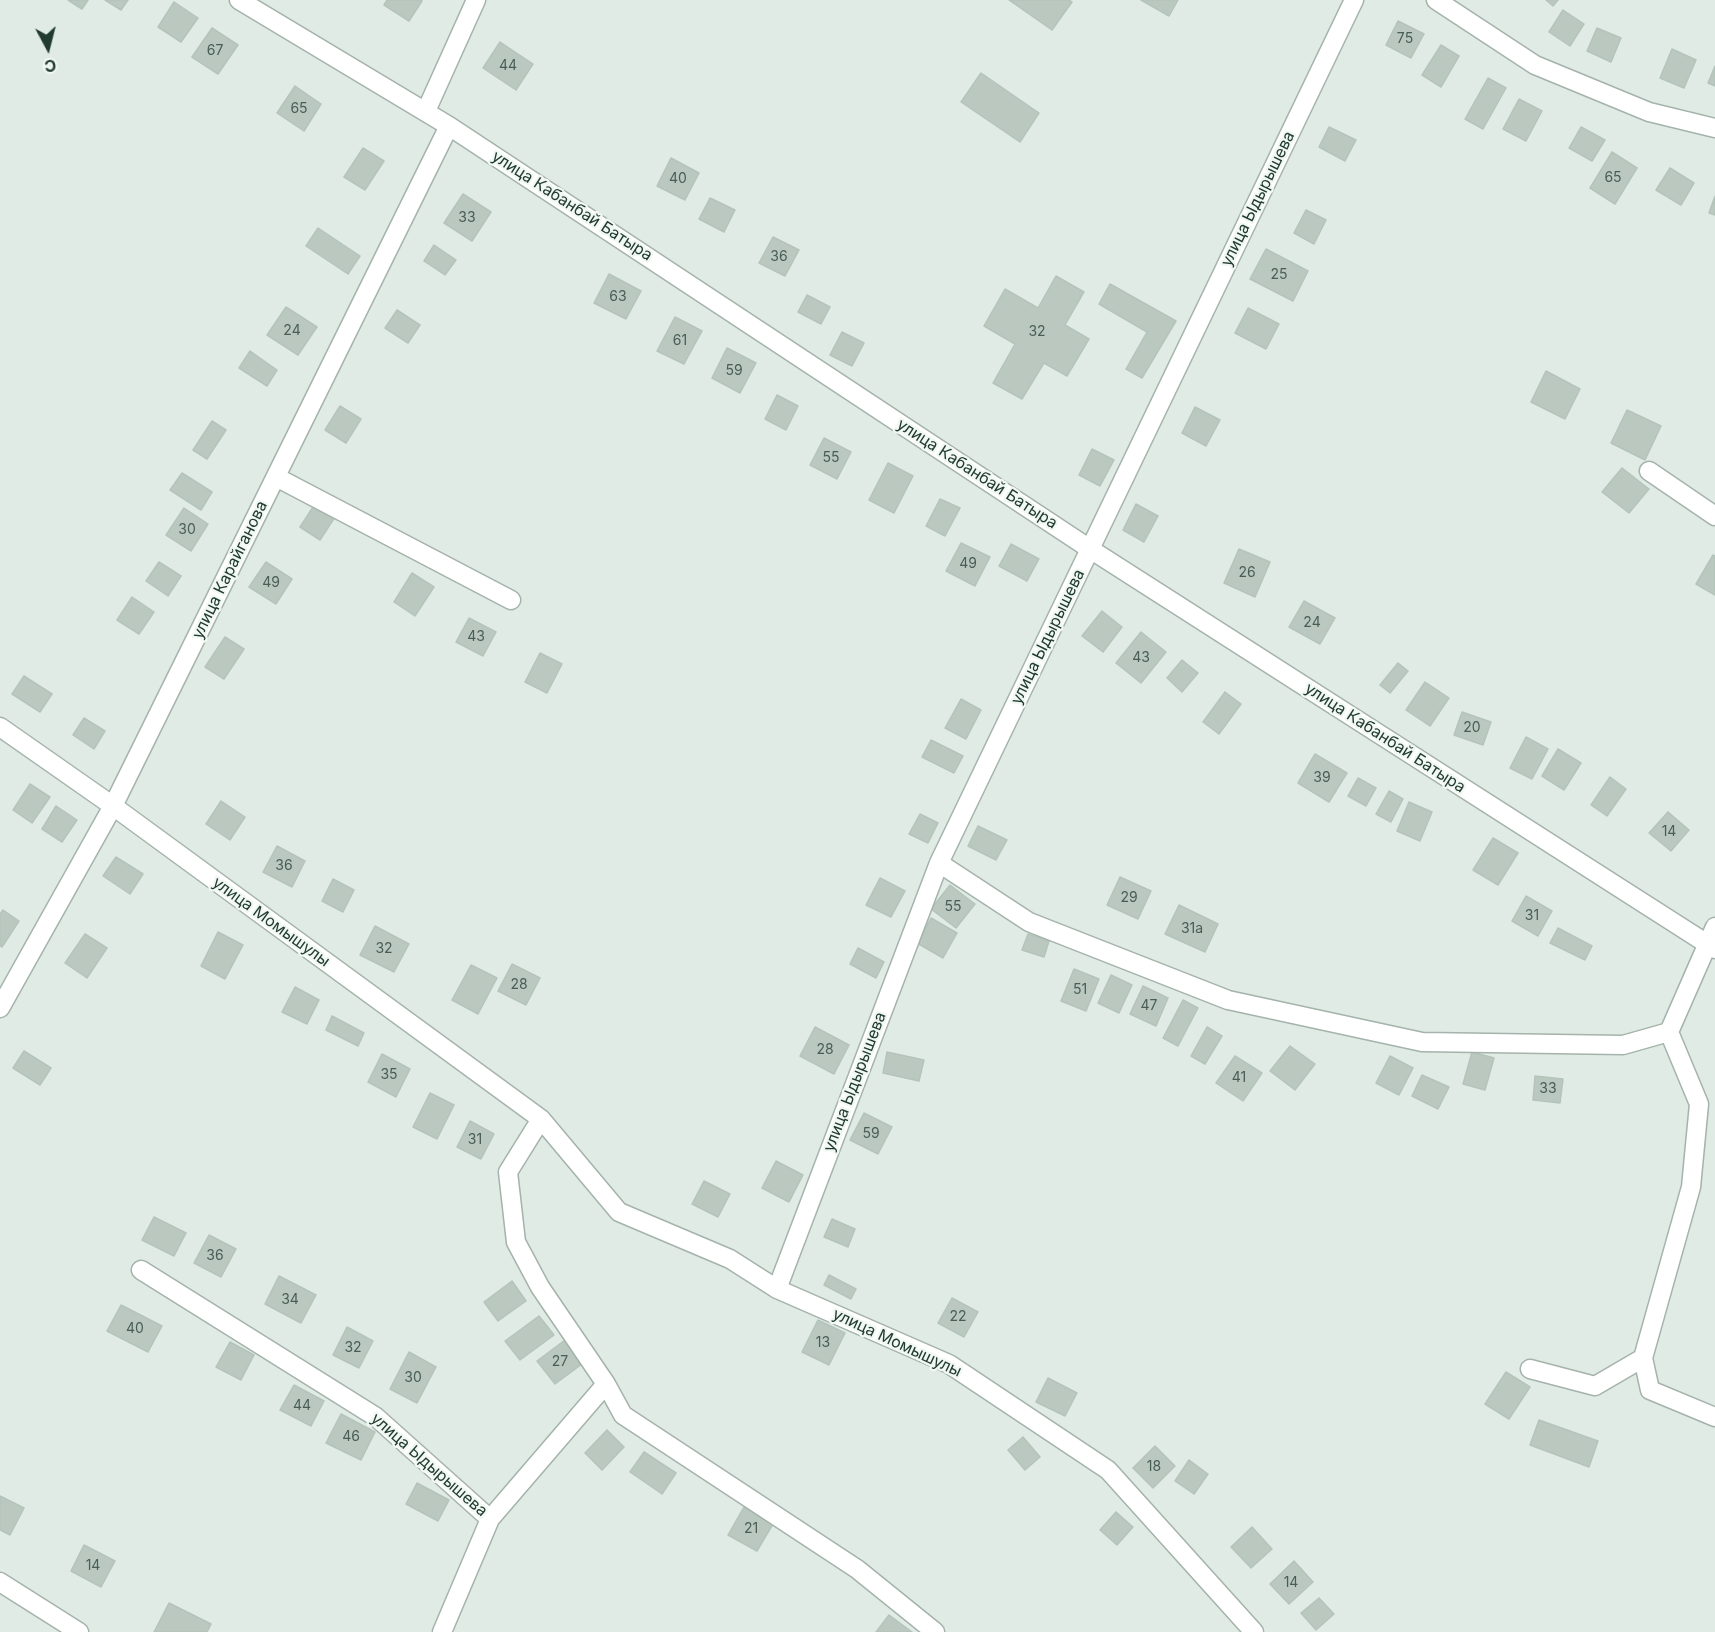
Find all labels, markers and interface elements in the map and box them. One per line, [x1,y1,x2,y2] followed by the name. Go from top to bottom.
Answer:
[18,18,78,78] north arrow
[1397,31,1413,47] house number: 75
[207,43,223,59] house number: 67
[43,55,57,77] text: С
[499,58,517,74] house number: 44
[290,101,308,117] house number: 65
[1217,128,1299,270] street label: улица Ыдырышева
[488,147,656,265] street label: улица Кабанбай Батыра
[1604,170,1622,186] house number: 65
[669,171,687,187] house number: 40
[458,210,476,226] house number: 33
[770,249,788,265] house number: 36
[1270,267,1288,283] house number: 25
[609,289,627,305] house number: 63
[283,323,301,339] house number: 24
[1028,324,1046,340] house number: 32
[673,333,687,349] house number: 61
[725,363,743,379] house number: 59
[893,415,1061,533] street label: улица Кабанбай Батыра
[822,450,840,466] house number: 55
[188,498,272,642] street label: улица Карайганова
[178,522,196,538] house number: 30
[959,556,977,572] house number: 49
[1238,565,1256,581] house number: 26
[1007,566,1089,708] street label: улица Ыдырышева
[262,575,280,591] house number: 49
[1303,615,1321,631] house number: 24
[467,629,485,645] house number: 43
[1132,650,1150,666] house number: 43
[1301,679,1469,797] street label: улица Кабанбай Батыра
[1463,720,1481,736] house number: 20
[1313,770,1331,786] house number: 39
[1662,824,1676,840] house number: 14
[275,858,293,874] house number: 36
[209,873,333,971] street label: улица Момышулы
[1120,890,1138,906] house number: 29
[944,899,962,915] house number: 55
[1525,908,1539,924] house number: 31
[1181,921,1203,937] house number: 31а
[375,941,393,957] house number: 32
[510,977,528,993] house number: 28
[1073,982,1087,998] house number: 51
[1141,998,1157,1014] house number: 47
[820,1009,890,1155] street label: улица Ыдырышева
[816,1042,834,1058] house number: 28
[380,1067,398,1083] house number: 35
[1232,1070,1246,1086] house number: 41
[1539,1081,1557,1097] house number: 33
[862,1126,880,1142] house number: 59
[468,1132,482,1148] house number: 31
[206,1248,224,1264] house number: 36
[281,1292,299,1308] house number: 34
[829,1305,965,1381] street label: улица Момышулы
[949,1309,967,1325] house number: 22
[126,1321,144,1337] house number: 40
[816,1335,830,1351] house number: 13
[344,1340,362,1356] house number: 32
[552,1354,568,1370] house number: 27
[404,1370,422,1386] house number: 30
[293,1398,311,1414] house number: 44
[367,1409,491,1521] street label: улица Ыдырышева
[342,1429,360,1445] house number: 46
[1147,1459,1161,1475] house number: 18
[744,1521,758,1537] house number: 21
[86,1558,100,1574] house number: 14
[1284,1575,1298,1591] house number: 14

